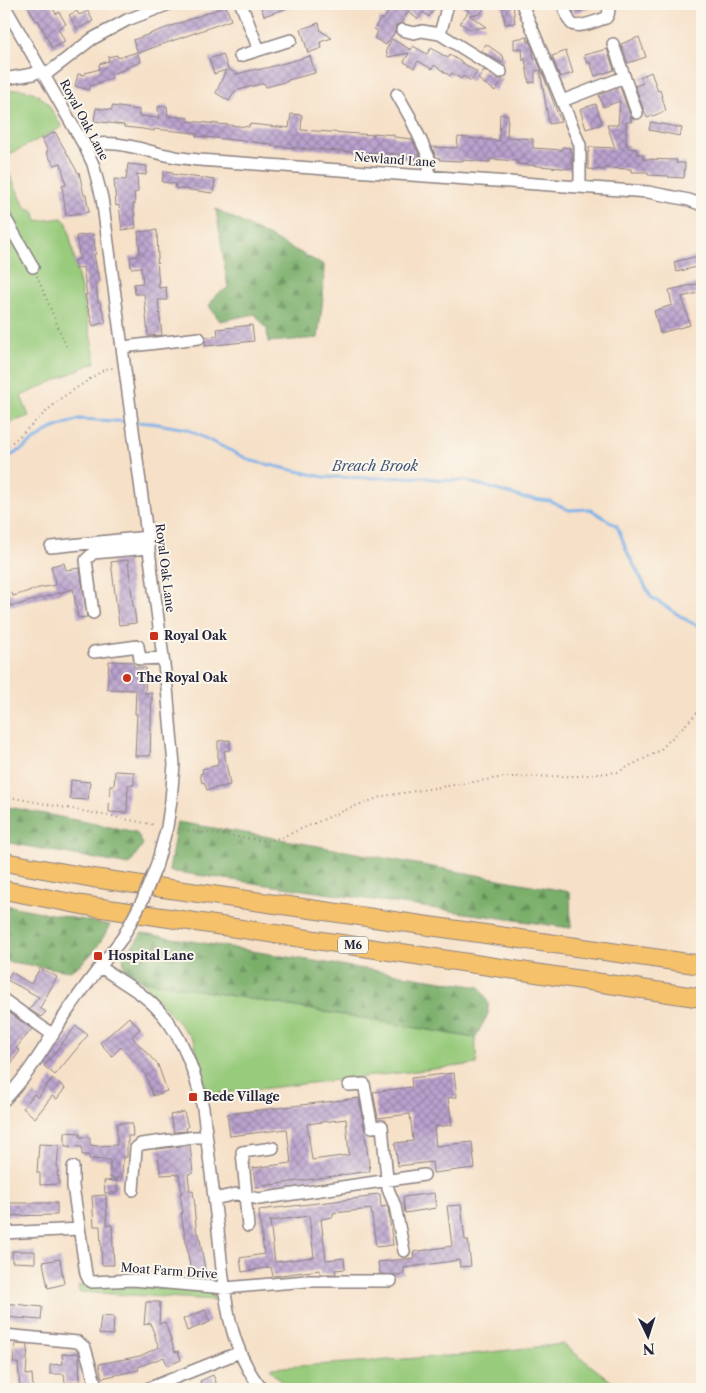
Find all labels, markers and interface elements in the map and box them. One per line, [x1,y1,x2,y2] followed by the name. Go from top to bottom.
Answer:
[57,77,112,163] street label: Royal Oak Lane
[353,149,437,170] street label: Newland Lane
[331,457,419,475] water label: Breach Brook
[153,522,178,614] street label: Royal Oak Lane
[164,628,228,643] place label: Royal Oak
[148,630,160,642] marker: Royal Oak
[137,670,229,685] place label: The Royal Oak
[121,672,133,684] marker: The Royal Oak
[338,936,368,954] road number: M6
[108,948,194,963] place label: Hospital Lane
[92,950,104,962] marker: Hospital Lane
[203,1089,280,1104] place label: Bede Village
[187,1091,199,1103] marker: Bede Village
[120,1260,218,1281] street label: Moat Farm Drive
[624,1310,674,1360] north arrow
[642,1340,656,1358] text: N

